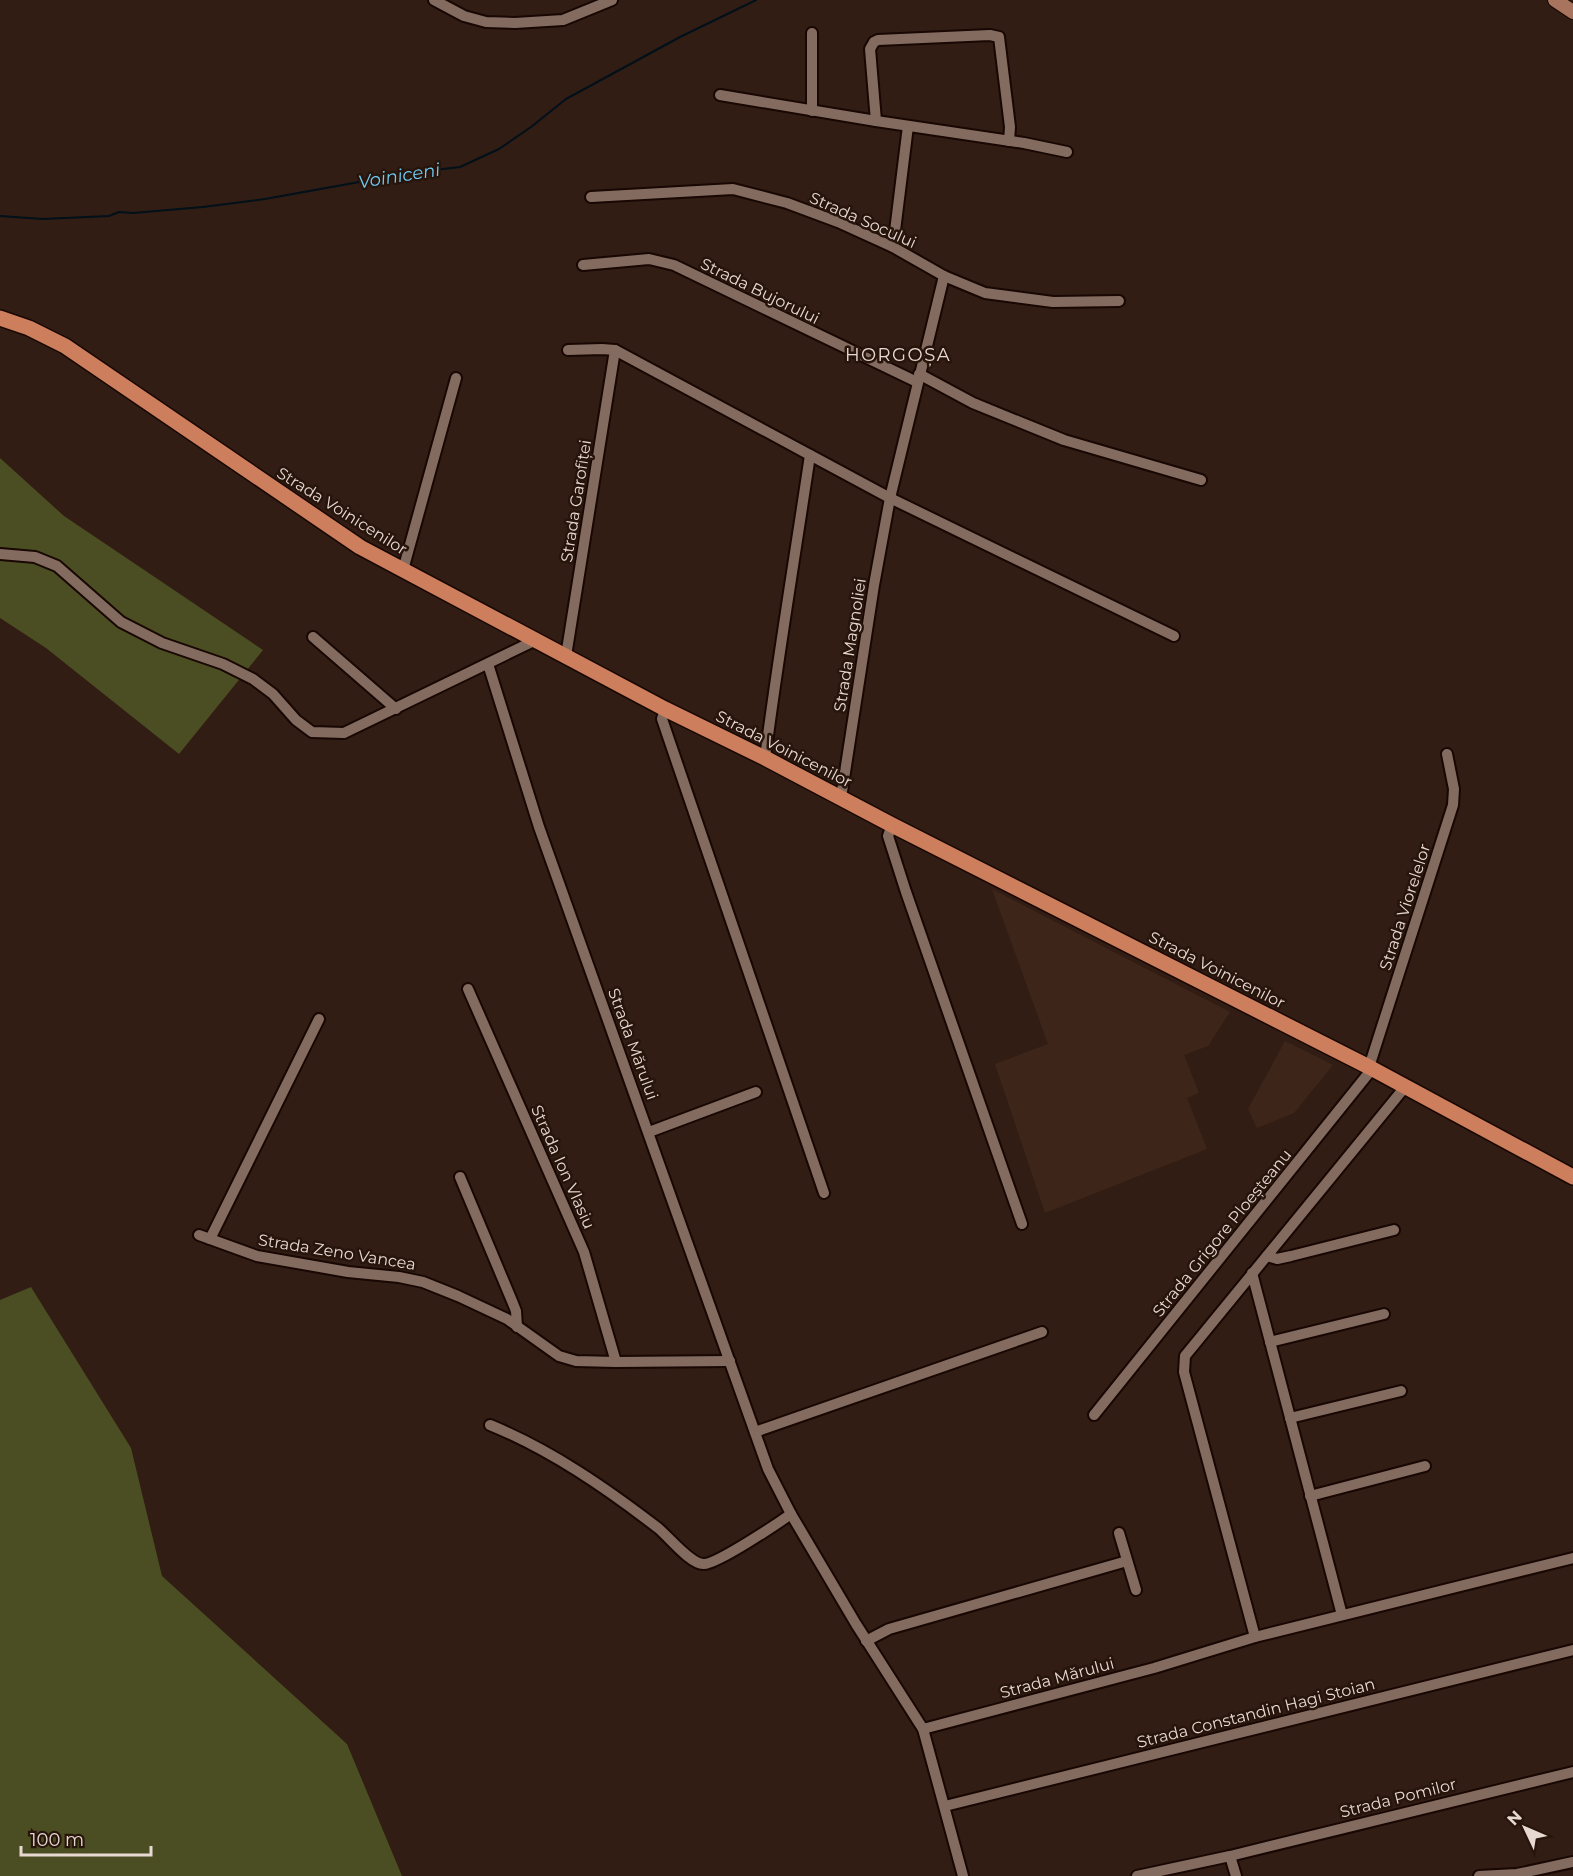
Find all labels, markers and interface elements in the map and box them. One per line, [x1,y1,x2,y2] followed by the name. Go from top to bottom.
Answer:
[356,159,442,193] water label: Voiniceni
[807,188,919,252] street label: Strada Socului
[698,254,822,328] street label: Strada Bujorului
[845,344,951,367] district label: HORGOȘA
[557,438,596,564] street label: Strada Garofiței
[273,463,411,559] street label: Strada Voinicenilor
[830,577,870,713] street label: Strada Magnoliei
[713,706,855,792] street label: Strada Voinicenilor
[1376,841,1434,973] street label: Strada Viorelelor
[1146,927,1288,1013] street label: Strada Voinicenilor
[604,986,662,1102] street label: Strada Mărului
[527,1102,599,1232] street label: Strada Ion Vlasiu
[1149,1145,1296,1321] street label: Strada Grigore Ploeșteanu
[257,1230,417,1274] street label: Strada Zeno Vancea
[998,1654,1116,1702] street label: Strada Mărului
[1135,1674,1377,1752] street label: Strada Constandin Hagi Stoian
[1338,1774,1458,1822] street label: Strada Pomilor
[1495,1798,1555,1858] north arrow
[1503,1807,1526,1829] text: N
[21,1819,152,1857] scale bar
[30,1829,84,1851] text: 100 m

